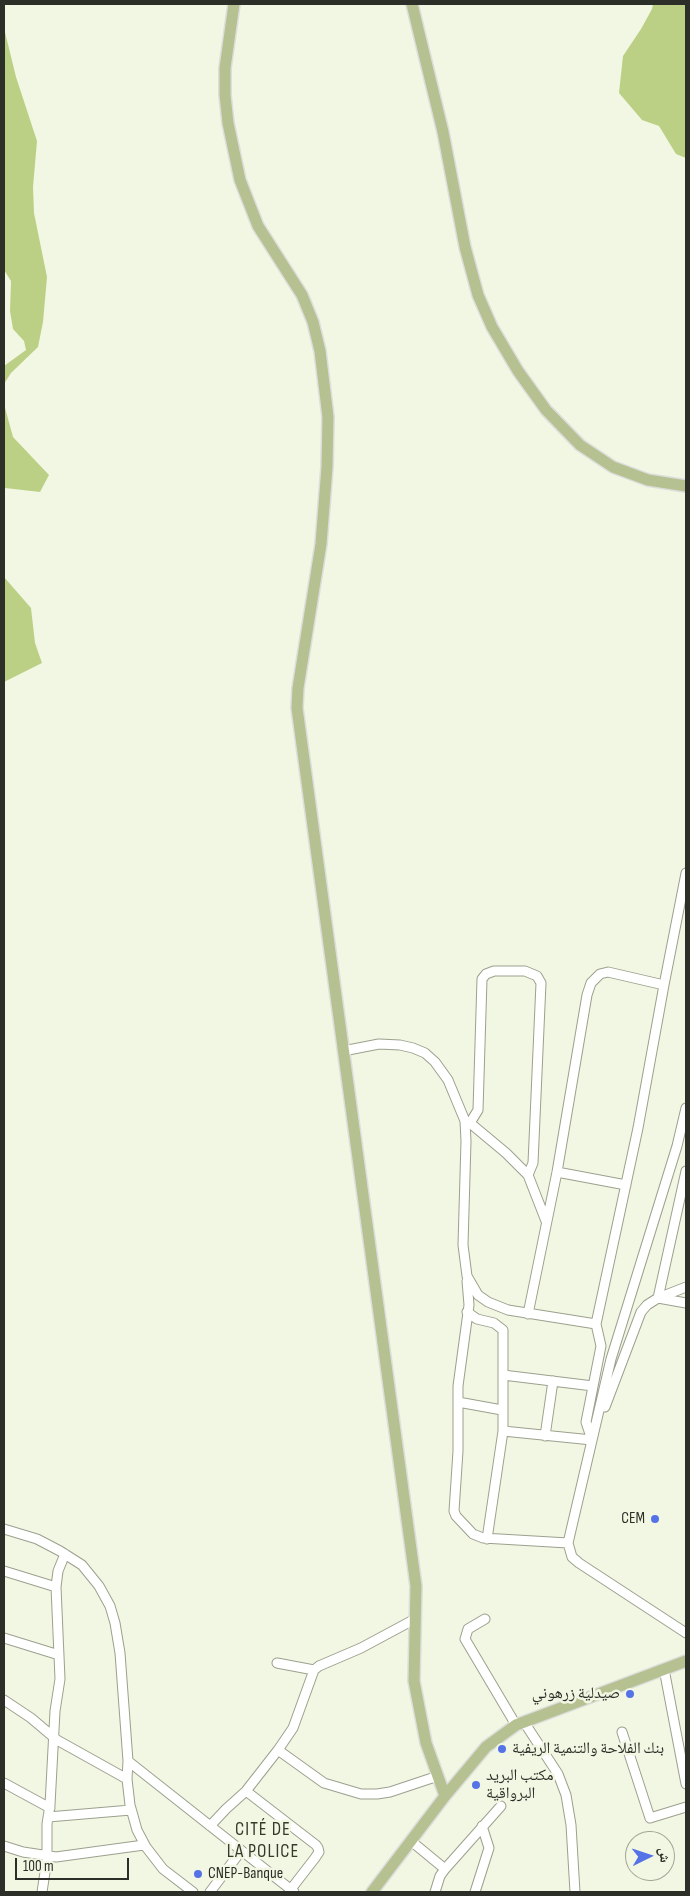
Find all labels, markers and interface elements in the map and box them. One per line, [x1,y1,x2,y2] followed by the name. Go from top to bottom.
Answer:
[621,1509,645,1529] place label: CEM
[649,1513,661,1525] marker: CEM
[532,1684,620,1704] place label: صيدلية زرهوني
[624,1688,636,1700] marker: صيدلية زرهوني
[512,1739,664,1759] place label: بنك الفلاحة والتنمية الريفية
[496,1743,508,1755] marker: بنك الفلاحة والتنمية الريفية
[486,1766,553,1804] place label: مكتب البريد البرواقية
[470,1779,482,1791] marker: مكتب البريد البرواقية
[226,1819,300,1863] district label: CITÉ DE LA POLICE
[625,1831,675,1881] north arrow
[655,1847,673,1863] text: ش
[18,1848,131,1880] scale bar
[23,1857,54,1876] text: 100 m
[208,1864,283,1884] place label: CNEP-Banque
[192,1868,204,1880] marker: CNEP-Banque

